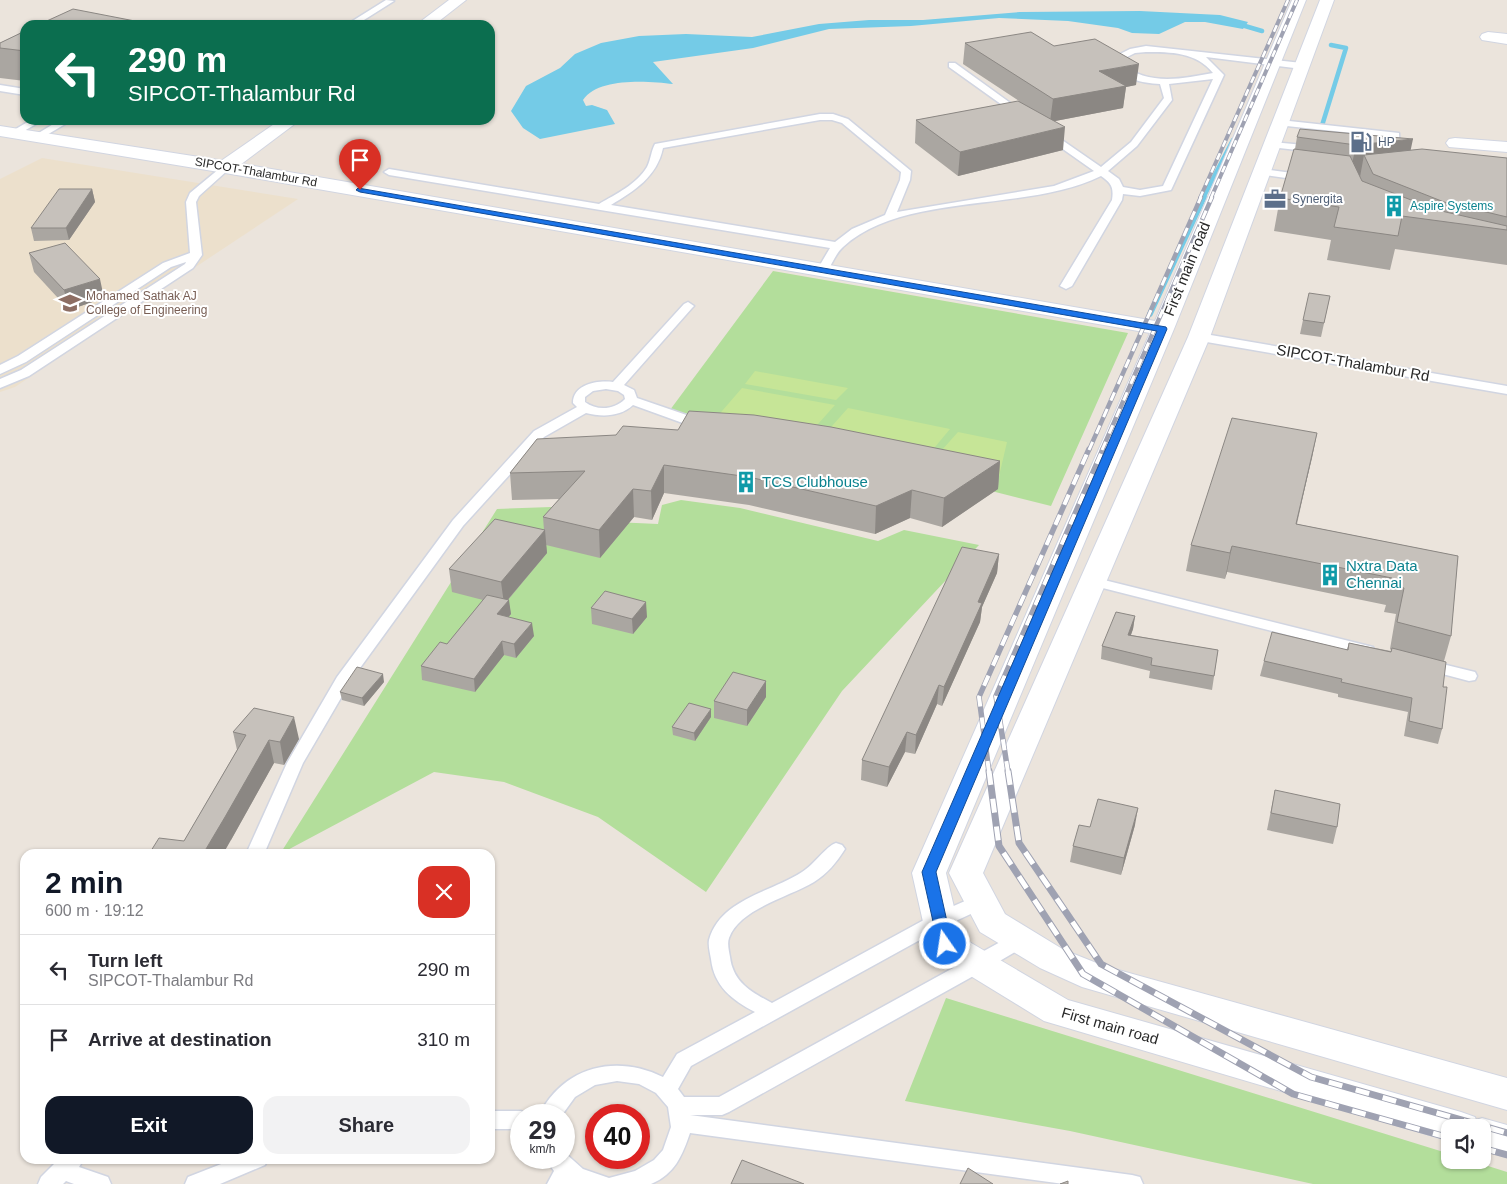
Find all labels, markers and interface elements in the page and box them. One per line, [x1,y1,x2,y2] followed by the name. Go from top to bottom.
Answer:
[45,40,110,105] icon: left
[128,40,227,79] text: 290 m
[128,81,355,106] text: SIPCOT-Thalambur Rd
[1348,129,1374,155] fuel station icon: HP
[1378,135,1395,149] place label: HP
[339,139,381,190] pin
[346,146,374,174] icon: arrive
[194,154,318,190] street label: SIPCOT-Thalambur Rd
[1262,186,1288,212] office icon: Synergita
[1292,192,1343,206] place label: Synergita
[1381,193,1407,219] building icon: Aspire Systems
[1410,199,1493,213] place label: Aspire Systems
[1160,219,1213,318] street label: First main road
[86,289,207,317] place label: Mohamed Sathak AJ College of Engineering
[57,290,83,316] school or university icon: Mohamed Sathak AJ College of Engineering
[1275,341,1431,384] street label: SIPCOT-Thalambur Rd
[733,469,759,495] building icon: TCS Clubhouse
[762,473,868,490] place label: TCS Clubhouse
[1346,557,1418,591] place label: Nxtra Data Chennai
[1317,562,1343,588] building icon: Nxtra Data Chennai
[45,866,123,899] text: 2 min
[418,866,470,918] button: close
[45,902,144,919] text: 600 m · 19:12
[918,917,970,969] position arrow
[88,950,163,971] text: Turn left
[45,956,73,984] icon: left
[417,959,470,980] text: 290 m
[88,972,253,989] text: SIPCOT-Thalambur Rd
[1060,1004,1161,1047] street label: First main road
[45,1026,73,1054] icon: arrive
[88,1029,272,1050] text: Arrive at destination
[417,1029,470,1050] text: 310 m
[45,1096,253,1154] button: Exit
[263,1096,470,1154] button: Share
[585,1104,650,1169] speed limit sign: 40
[529,1116,556,1144] text: 29
[1441,1119,1491,1169] map controls
[1441,1119,1491,1169] button: sound
[529,1142,556,1156] text: km/h

